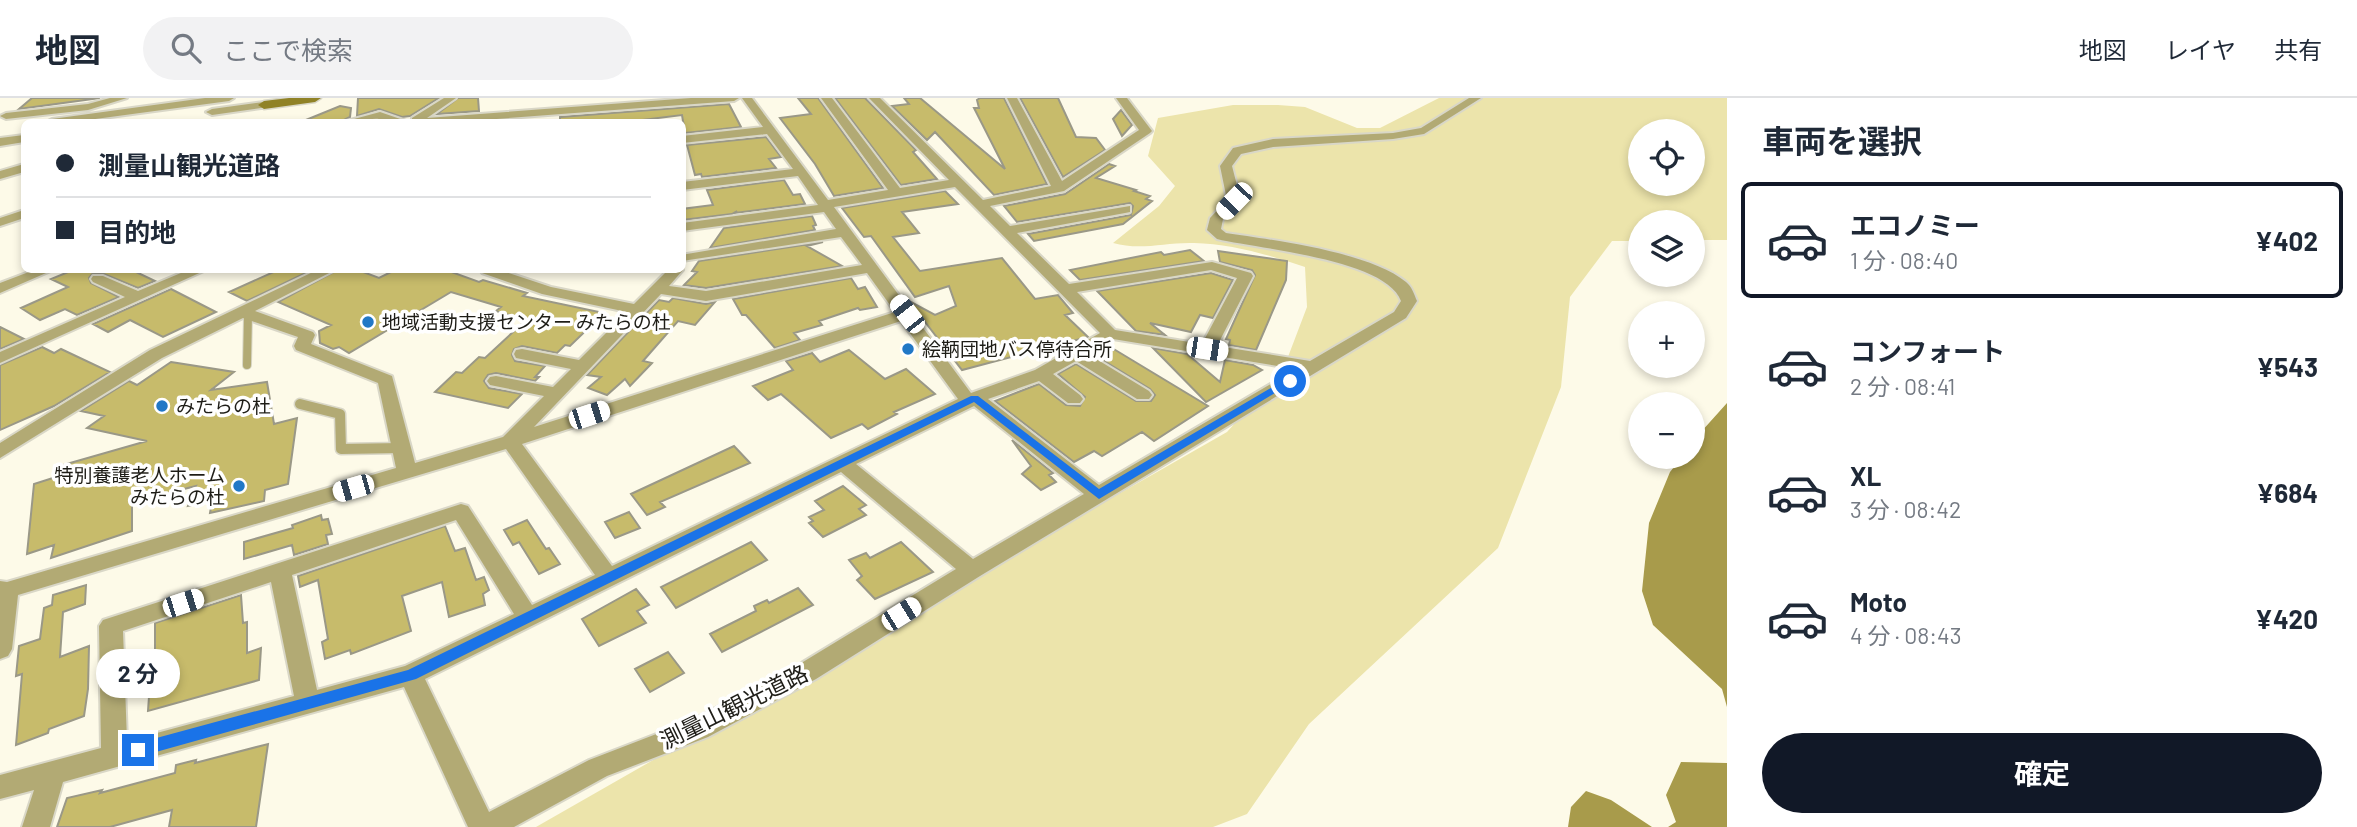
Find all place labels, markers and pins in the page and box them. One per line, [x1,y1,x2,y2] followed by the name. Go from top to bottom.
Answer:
[382,310,671,333] place label: 地域活動支援センター みたらの杜
[360,314,376,330] marker: 地域活動支援センター みたらの杜
[922,337,1112,360] place label: 絵鞆団地バス停待合所
[900,341,916,357] marker: 絵鞆団地バス停待合所
[176,394,271,417] place label: みたらの杜
[154,398,170,414] marker: みたらの杜
[55,463,225,508] place label: 特別養護老人ホーム みたらの杜
[231,478,247,494] marker: 特別養護老人ホーム みたらの杜

